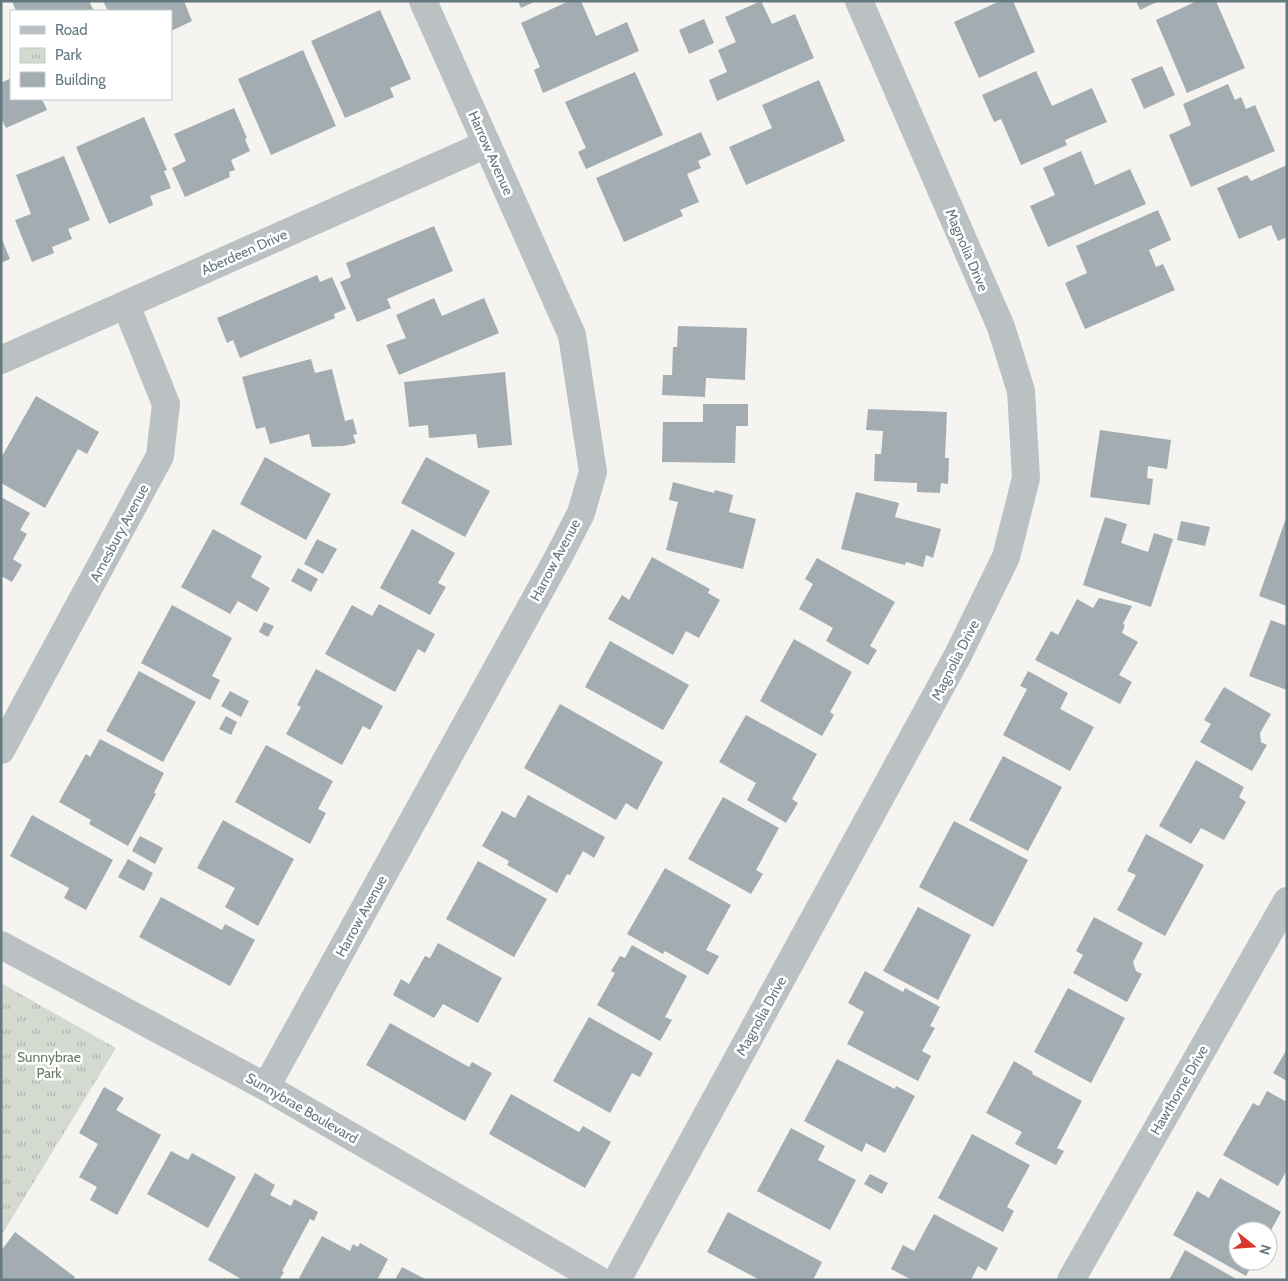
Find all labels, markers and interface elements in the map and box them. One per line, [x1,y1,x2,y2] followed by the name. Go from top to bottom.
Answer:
[10,10,172,100] legend
[55,21,88,39] text: Road
[55,46,82,64] text: Park
[55,71,106,89] text: Building
[464,108,518,198] street label: Harrow Avenue
[942,206,992,294] street label: Magnolia Drive
[198,225,290,279] street label: Aberdeen Drive
[86,481,152,585] street label: Amesbury Avenue
[526,516,584,604] street label: Harrow Avenue
[927,617,983,703] street label: Magnolia Drive
[331,872,391,960] street label: Harrow Avenue
[732,973,790,1059] street label: Magnolia Drive
[1146,1042,1212,1138] street label: Hawthorne Drive
[17,1048,81,1082] park label: Sunnybrae Park
[243,1069,361,1147] street label: Sunnybrae Boulevard
[1228,1221,1278,1271] north arrow
[1255,1242,1275,1257] text: N

